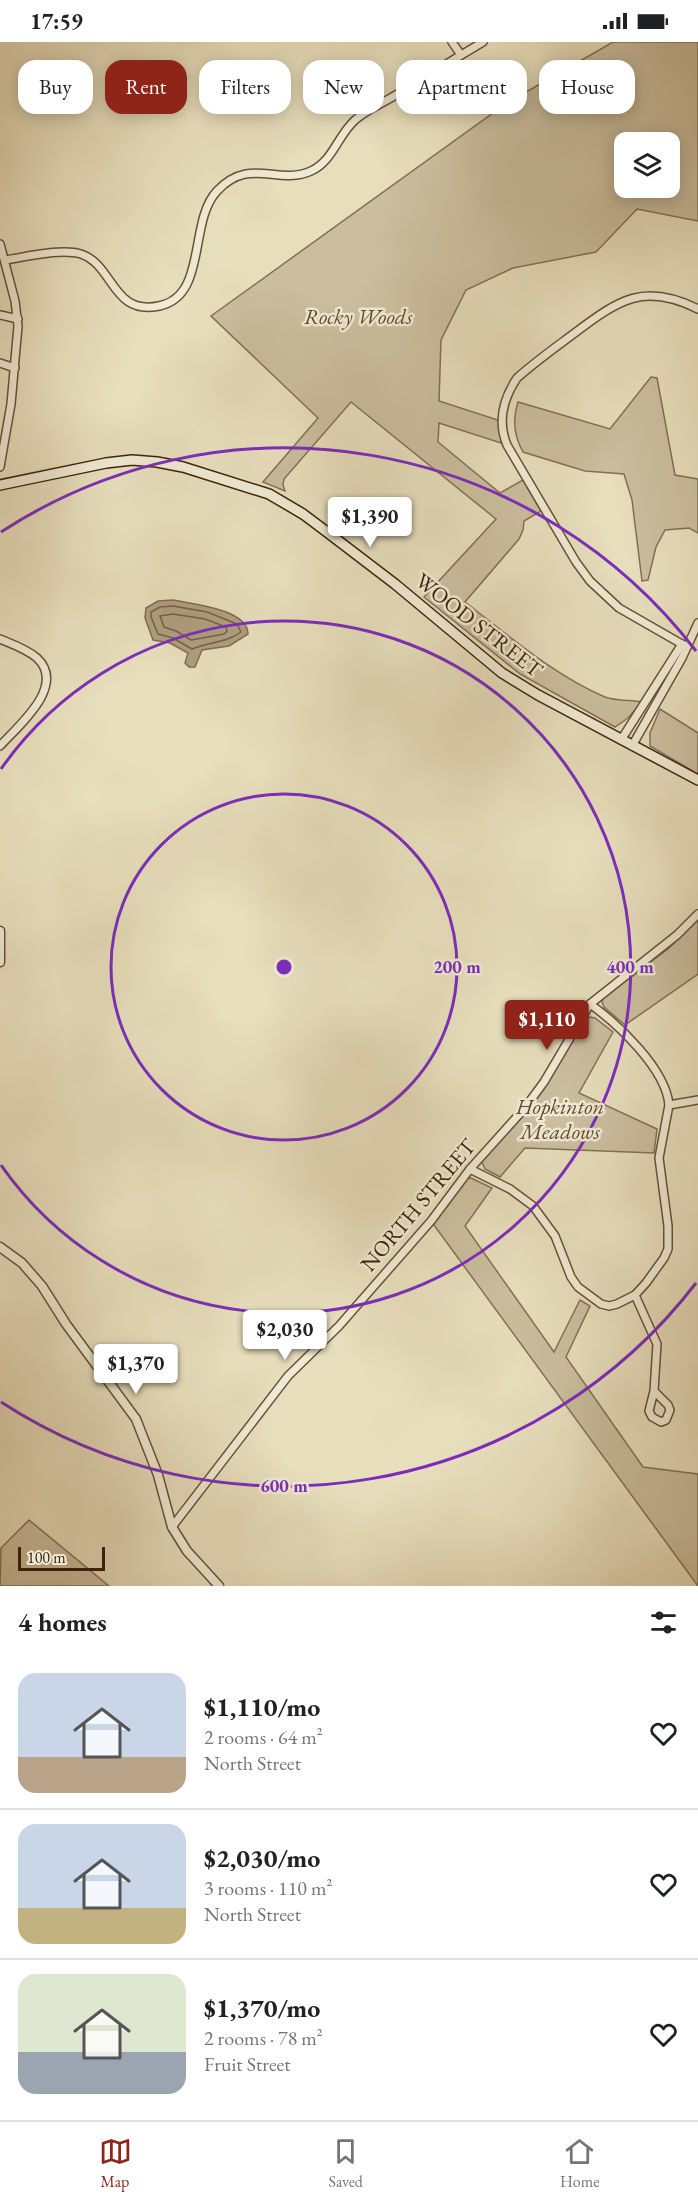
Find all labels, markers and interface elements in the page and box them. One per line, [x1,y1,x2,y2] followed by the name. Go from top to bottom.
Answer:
[30,7,83,36] text: 17:59
[18,60,93,114] chip: Buy
[105,60,187,114] chip: Rent
[199,60,291,114] chip: Filters
[303,60,384,114] chip: New
[396,60,527,114] chip: Apartment
[539,60,635,114] chip: House
[614,132,680,198] map controls
[614,132,680,198] button: layers
[304,302,413,331] park label: Rocky Woods
[321,497,419,548] pin: $1,390
[342,503,398,529] text: $1,390
[409,566,549,684] street label: WOOD STREET
[433,955,481,978] text: 200 m
[606,955,654,978] text: 400 m
[274,957,294,977] centre of rings
[498,1000,596,1051] pin: $1,110
[519,1006,575,1032] text: $1,110
[515,1092,604,1146] park label: Hopkinton Meadows
[354,1132,482,1277] street label: NORTH STREET
[236,1310,334,1361] pin: $2,030
[257,1316,313,1342] text: $2,030
[87,1344,185,1395] pin: $1,370
[108,1350,164,1376] text: $1,370
[260,1474,308,1497] text: 600 m
[18,1544,105,1572] scale bar
[27,1547,66,1568] text: 100 m
[18,1605,107,1639] text: 4 homes
[647,1606,680,1639] icon: filters
[204,1690,320,1724] text: $1,110/mo
[66,1697,138,1769] icon: home
[647,1717,680,1750] icon: heart
[204,1724,323,1750] text: 2 rooms · 64 m²
[204,1750,301,1776] text: North Street
[204,1841,320,1875] text: $2,030/mo
[66,1848,138,1920] icon: home
[647,1868,680,1901] icon: heart
[204,1875,332,1901] text: 3 rooms · 110 m²
[204,1901,301,1927] text: North Street
[204,1991,320,2025] text: $1,370/mo
[66,1998,138,2070] icon: home
[647,2018,680,2051] icon: heart
[204,2025,323,2051] text: 2 rooms · 78 m²
[204,2051,291,2077] text: Fruit Street
[99,2135,132,2192] tab: Map
[329,2135,363,2192] tab: Saved
[560,2135,599,2192] tab: Home

